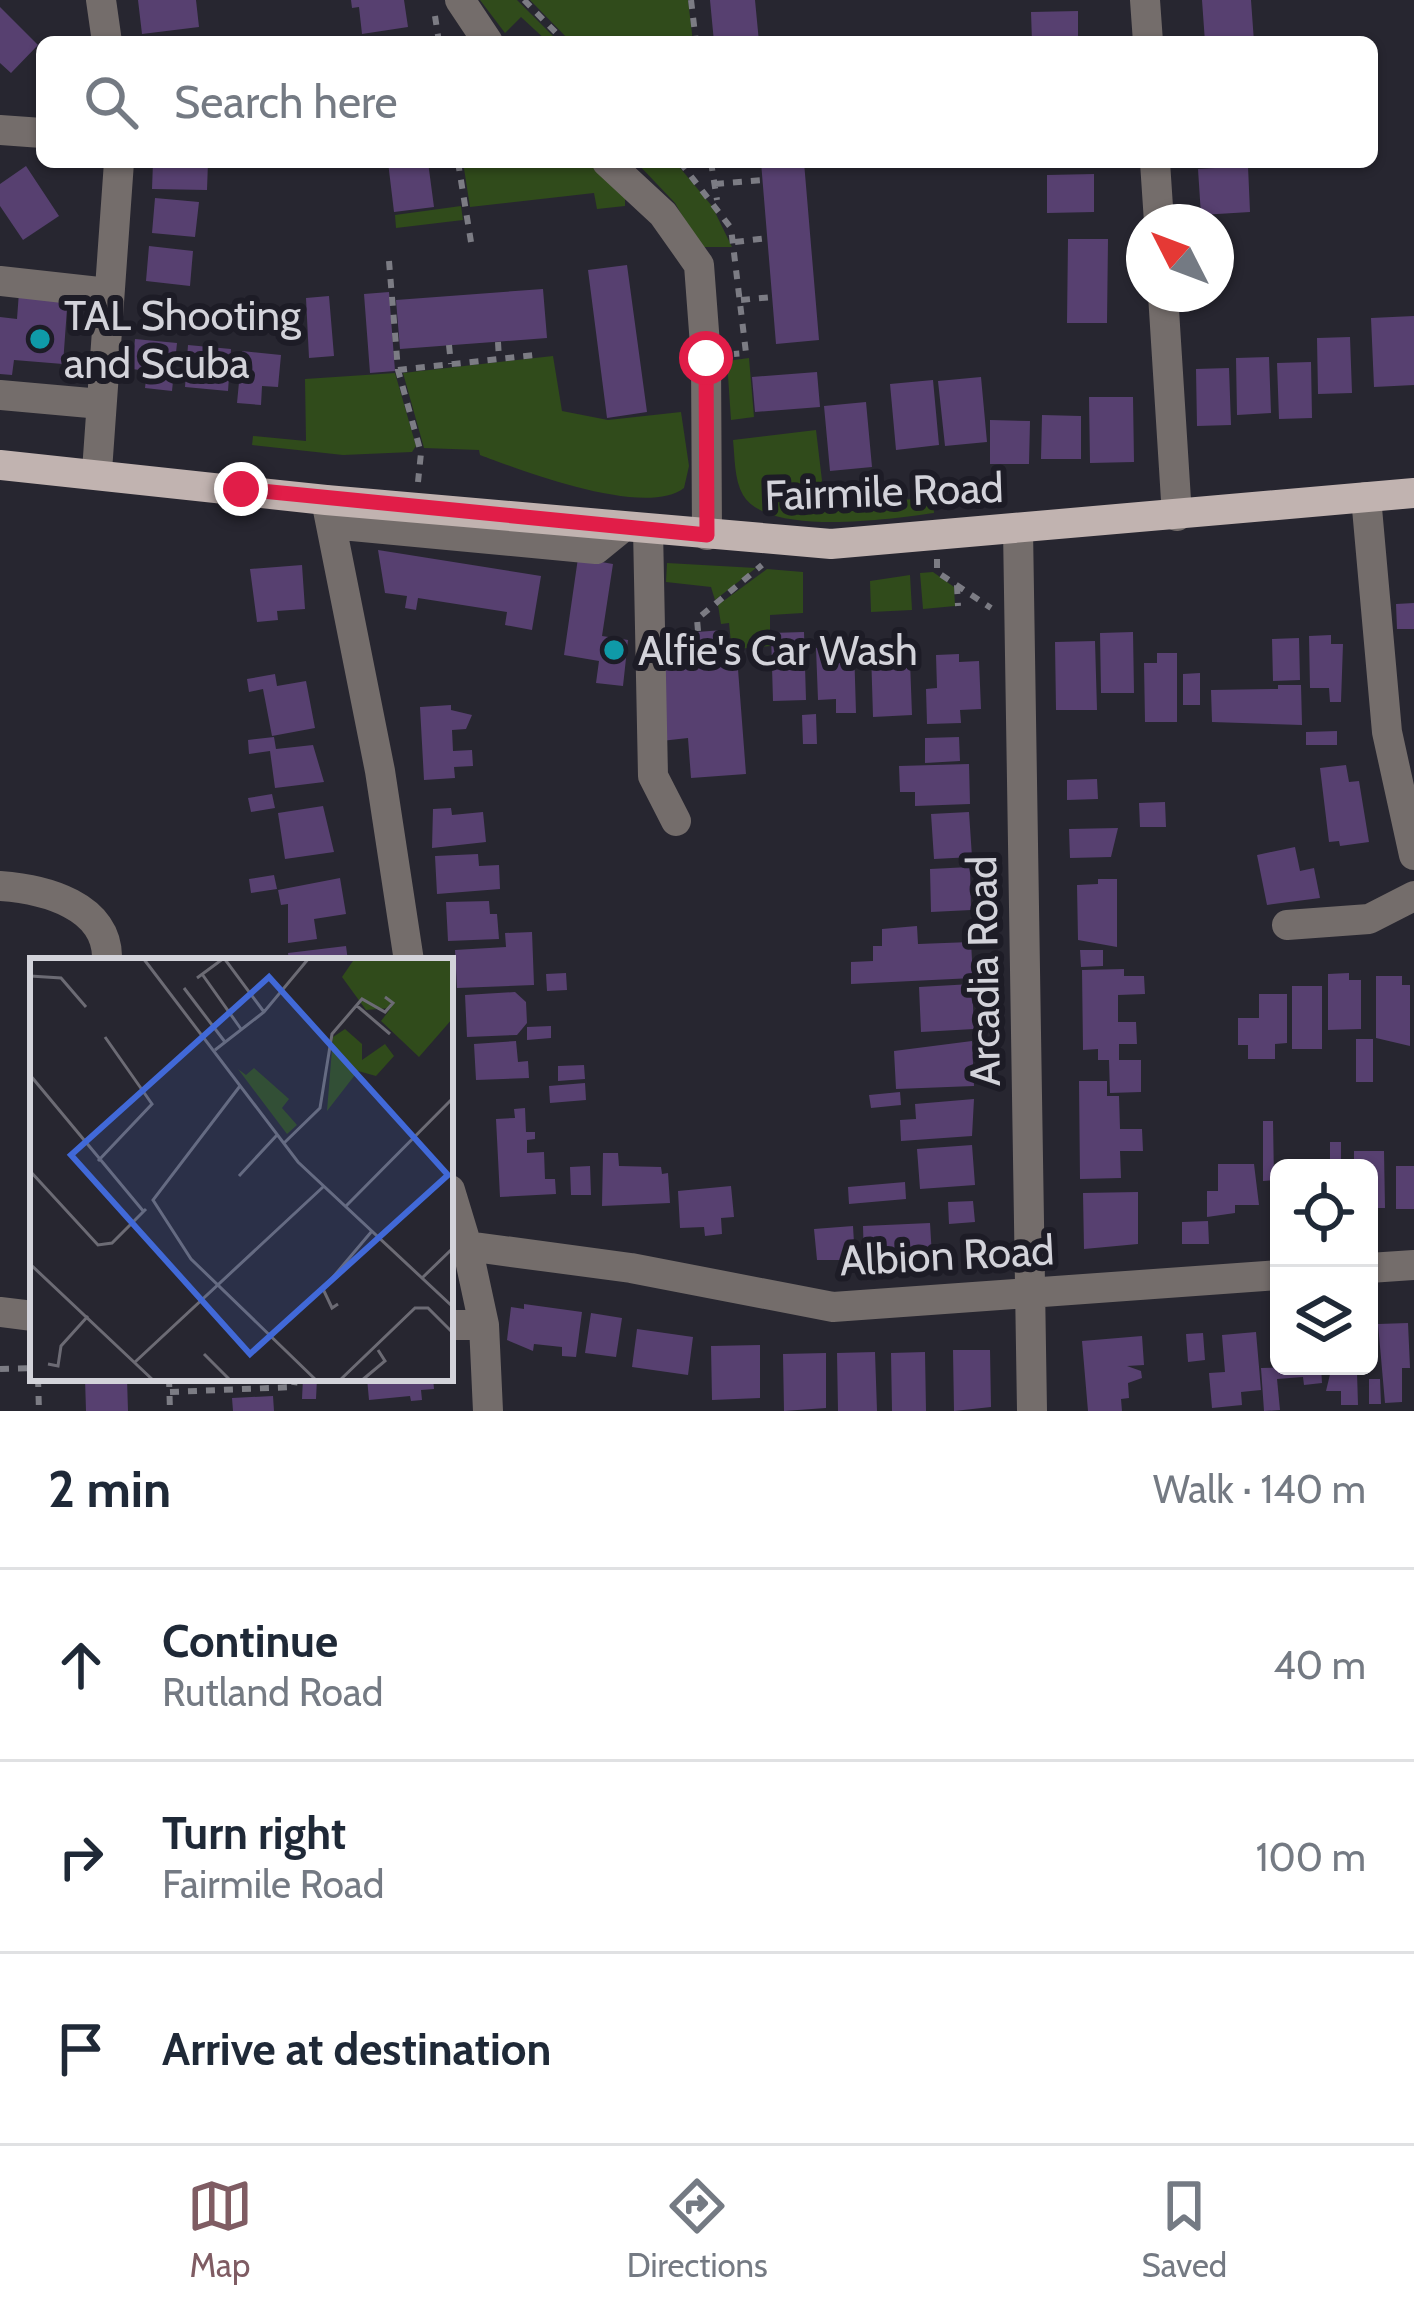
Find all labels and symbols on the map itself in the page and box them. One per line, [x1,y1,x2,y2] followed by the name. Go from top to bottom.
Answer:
[1126,204,1234,312] north arrow
[64,289,302,389] place label: TAL Shooting and Scuba
[27,326,53,352] marker: TAL Shooting and Scuba
[679,331,733,385] route start
[763,461,1005,521] street label: Fairmile Road
[214,462,268,516] route end
[638,624,918,676] place label: Alfie's Car Wash
[601,637,627,663] marker: Alfie's Car Wash
[955,855,1011,1087] street label: Arcadia Road
[30,958,453,1381] inset map
[838,1223,1056,1287] street label: Albion Road

